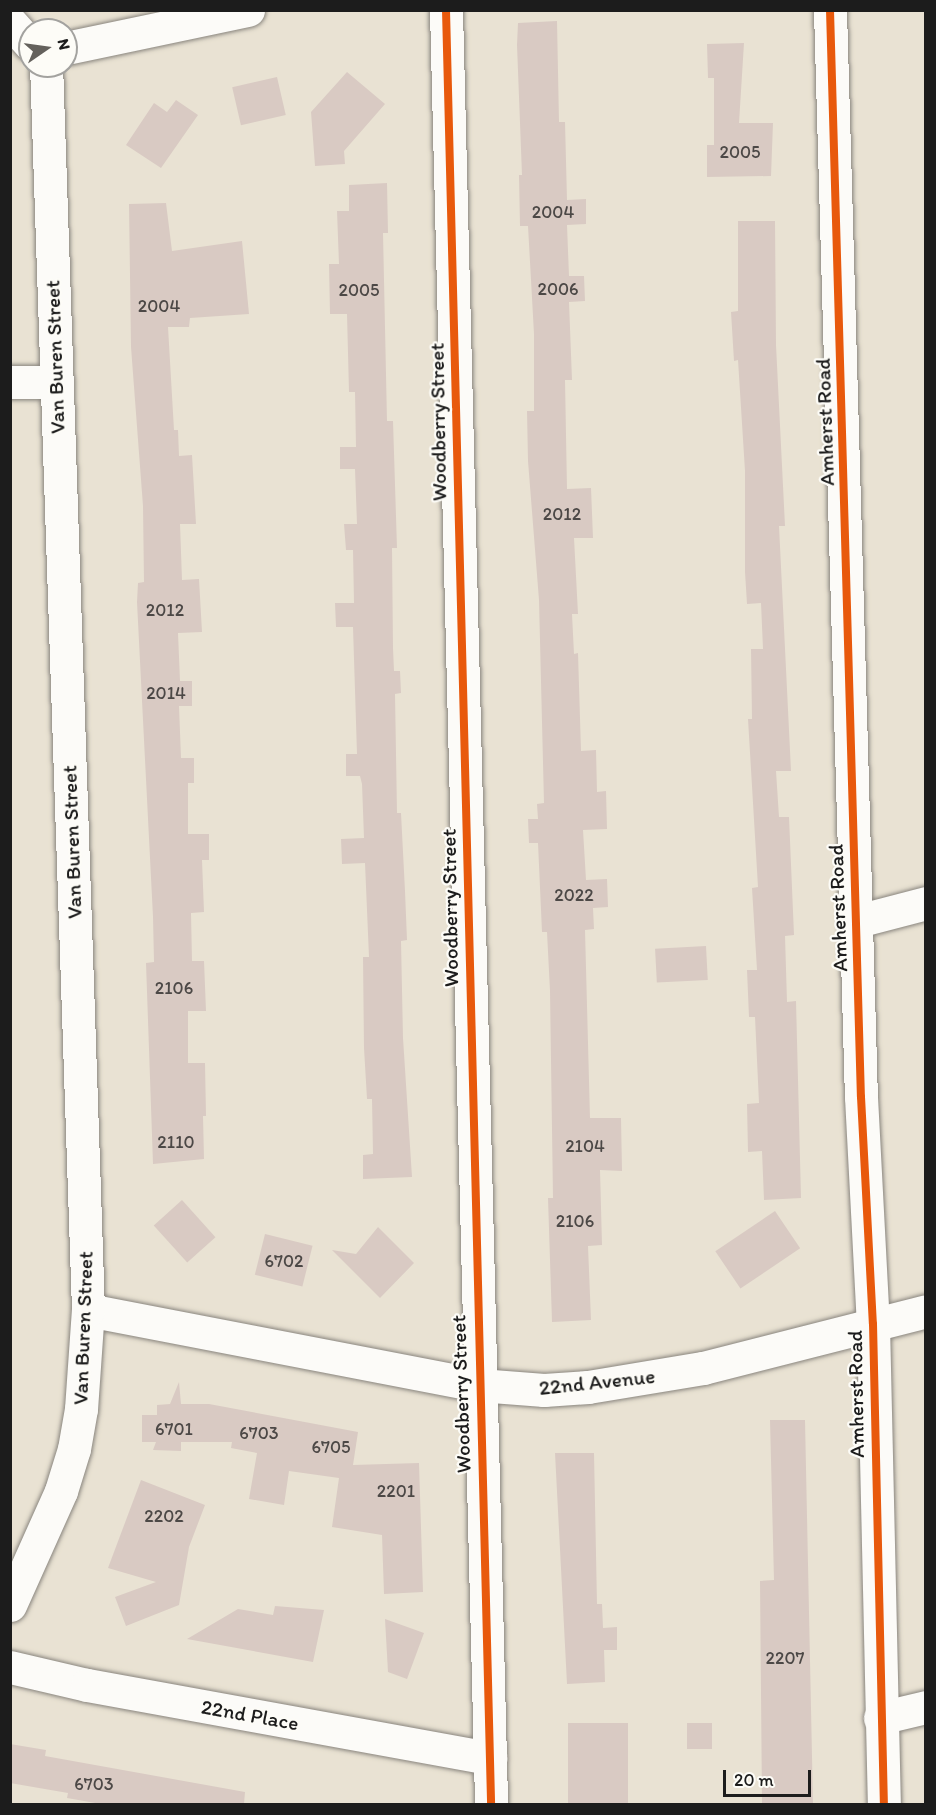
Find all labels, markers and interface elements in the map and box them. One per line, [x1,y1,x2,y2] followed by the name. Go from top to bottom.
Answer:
[18,18,78,78] north arrow
[54,37,75,52] text: N
[719,141,761,163] house number: 2005
[532,201,574,223] house number: 2004
[537,278,579,300] house number: 2006
[338,279,380,301] house number: 2005
[40,280,70,434] street label: Van Buren Street
[138,295,180,317] house number: 2004
[424,343,452,501] street label: Woodberry Street
[810,358,840,486] street label: Amherst Road
[543,503,581,525] house number: 2012
[146,599,184,621] house number: 2012
[146,682,186,704] house number: 2014
[57,765,87,919] street label: Van Buren Street
[436,829,464,987] street label: Woodberry Street
[823,844,853,972] street label: Amherst Road
[554,884,594,906] house number: 2022
[155,977,193,999] house number: 2106
[157,1131,195,1153] house number: 2110
[565,1135,605,1157] house number: 2104
[556,1210,594,1232] house number: 2106
[264,1250,304,1272] house number: 6702
[68,1251,98,1405] street label: Van Buren Street
[446,1315,476,1473] street label: Woodberry Street
[842,1330,870,1458] street label: Amherst Road
[538,1363,656,1401] street label: 22nd Avenue
[155,1418,193,1440] house number: 6701
[239,1422,279,1444] house number: 6703
[312,1436,350,1458] house number: 6705
[377,1480,415,1502] house number: 2201
[144,1505,184,1527] house number: 2202
[766,1647,804,1669] house number: 2207
[199,1694,301,1736] street label: 22nd Place
[726,1758,814,1796] scale bar
[734,1769,774,1791] text: 20 m
[74,1773,114,1795] house number: 6703

